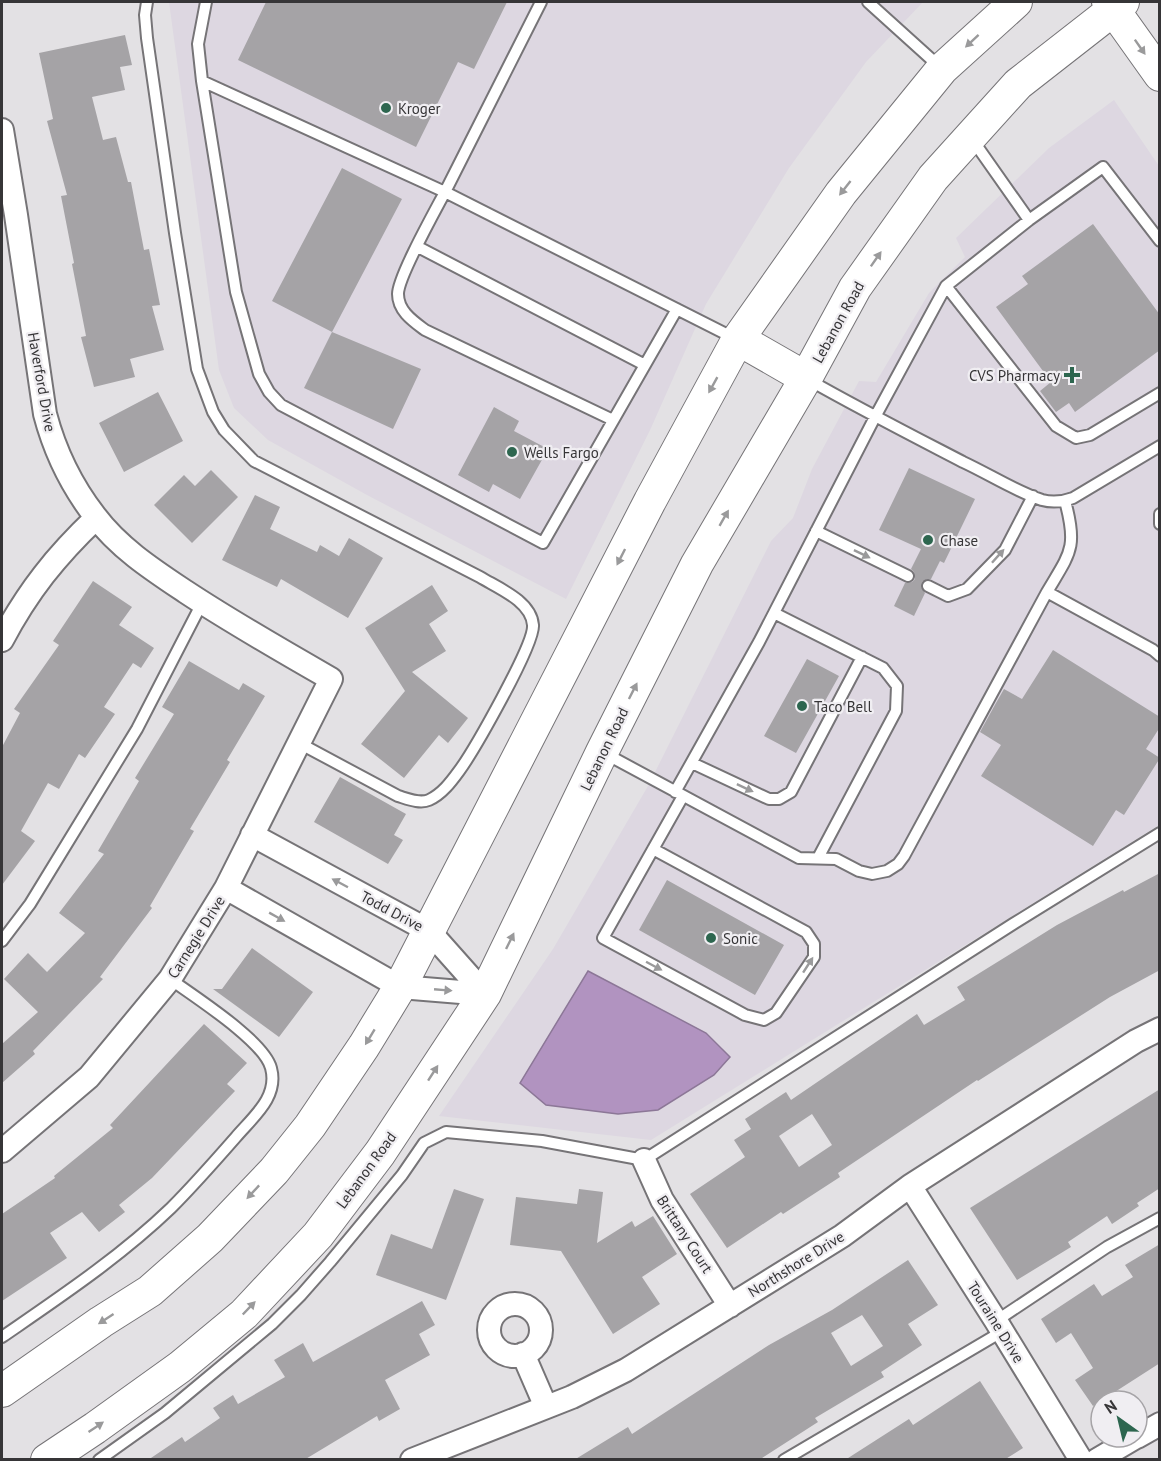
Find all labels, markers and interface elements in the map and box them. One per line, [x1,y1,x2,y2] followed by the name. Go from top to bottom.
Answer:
[965,34,980,48] one-way arrow
[1134,39,1146,55] one-way arrow
[398,99,441,118] place label: Kroger
[379,101,393,115] marker: Kroger
[838,180,851,196] one-way arrow
[869,252,881,267] one-way arrow
[808,278,868,366] street label: Lebanon Road
[24,331,60,433] street label: Haverford Drive
[969,366,1060,385] place label: CVS Pharmacy
[1065,368,1079,382] marker: CVS Pharmacy
[708,376,718,393] one-way arrow
[524,443,599,462] place label: Wells Fargo
[505,445,519,459] marker: Wells Fargo
[719,509,729,526] one-way arrow
[940,531,978,550] place label: Chase
[921,533,935,547] marker: Chase
[616,548,626,565] one-way arrow
[854,549,871,558] one-way arrow
[991,549,1004,564] one-way arrow
[628,682,638,699] one-way arrow
[814,697,872,716] place label: Taco Bell
[795,699,809,713] marker: Taco Bell
[576,704,632,794] street label: Lebanon Road
[736,783,753,792] one-way arrow
[332,878,349,888] one-way arrow
[357,887,427,935] street label: Todd Drive
[163,892,229,982] street label: Carnegie Drive
[269,912,286,922] one-way arrow
[723,929,758,948] place label: Sonic
[704,931,718,945] marker: Sonic
[506,933,515,950] one-way arrow
[803,956,814,973] one-way arrow
[646,961,663,971] one-way arrow
[433,985,452,995] one-way arrow
[365,1029,376,1045] one-way arrow
[427,1065,439,1081] one-way arrow
[332,1128,400,1212] street label: Lebanon Road
[246,1185,260,1200] one-way arrow
[653,1192,717,1276] street label: Brittany Court
[744,1227,848,1301] street label: Northshore Drive
[963,1278,1029,1366] street label: Touraine Drive
[242,1301,256,1315] one-way arrow
[98,1313,114,1324] one-way arrow
[1089,1389,1149,1449] north arrow
[1101,1395,1121,1418] text: N
[87,1421,103,1433] one-way arrow

